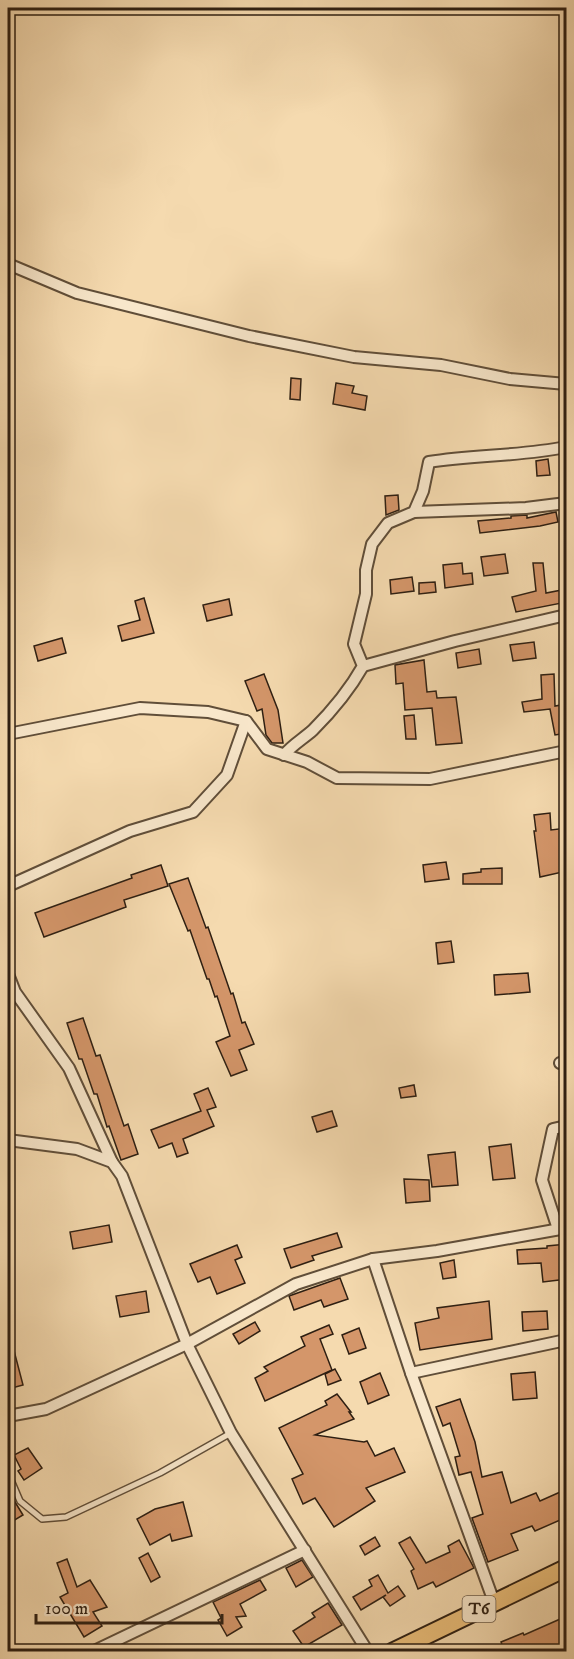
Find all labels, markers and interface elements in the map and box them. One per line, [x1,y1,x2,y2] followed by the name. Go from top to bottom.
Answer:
[36,1587,222,1625] scale bar
[462,1596,496,1622] road number: T6
[45,1598,88,1620] text: 100 m

